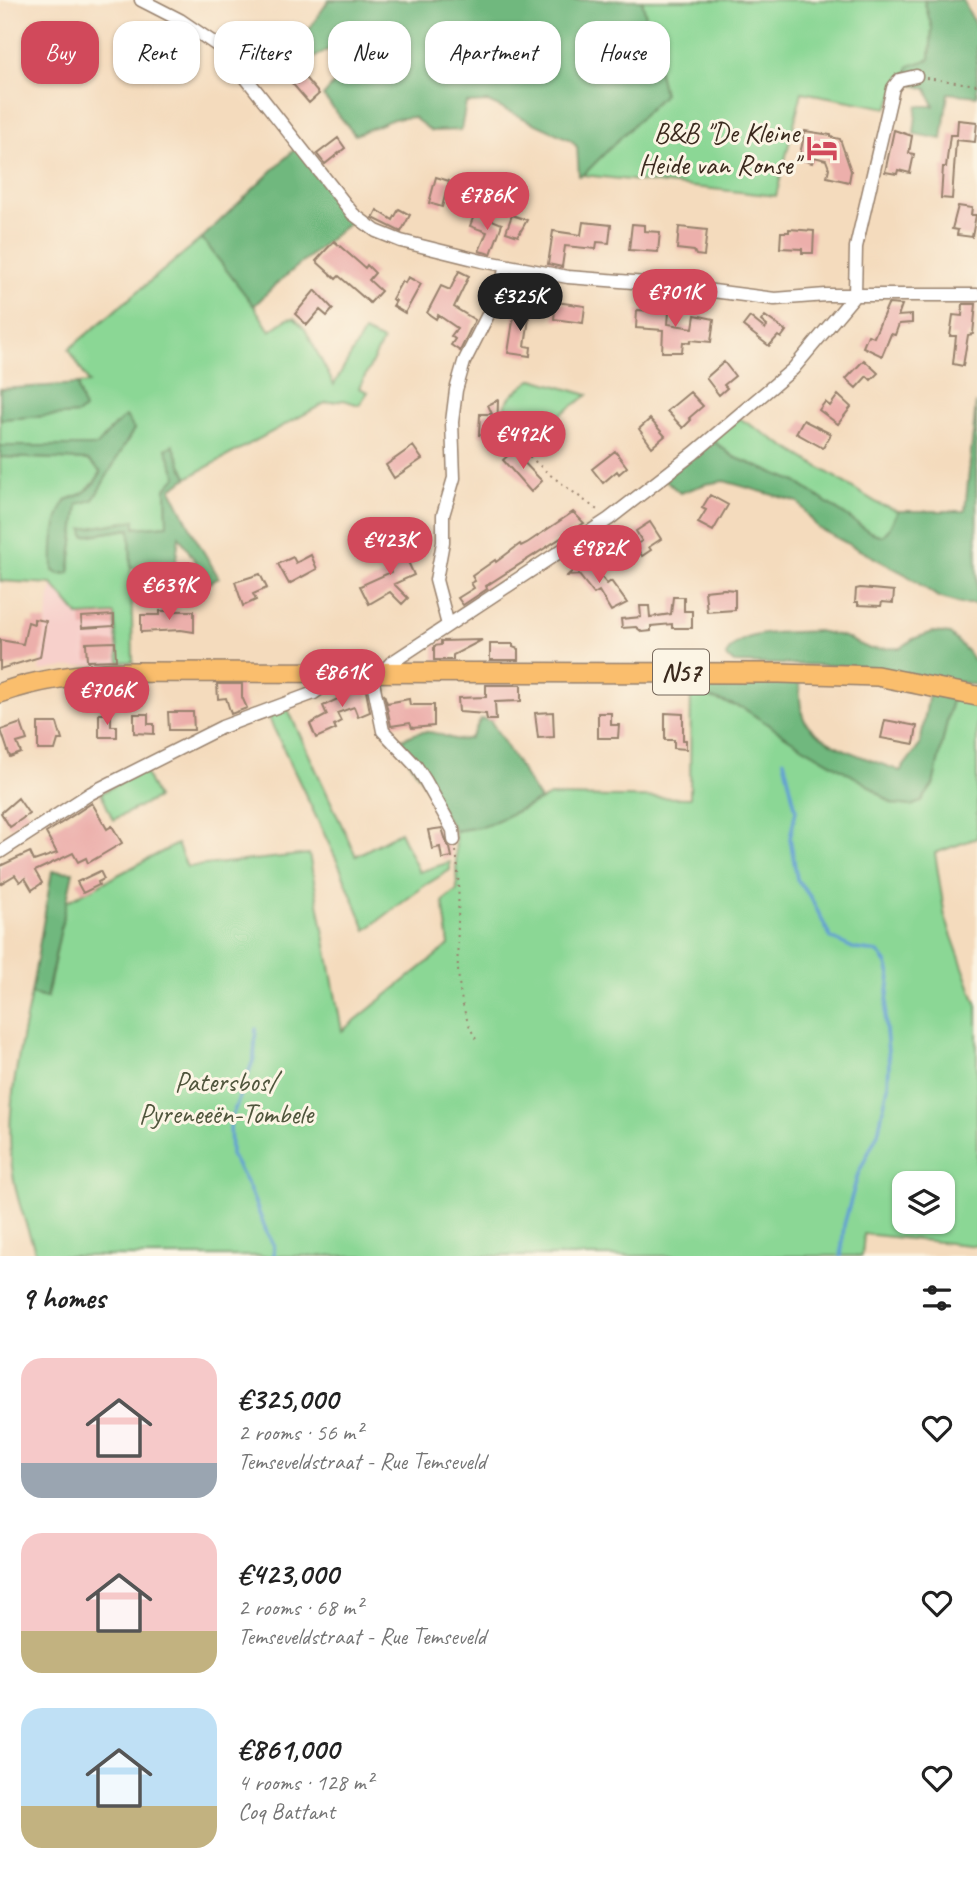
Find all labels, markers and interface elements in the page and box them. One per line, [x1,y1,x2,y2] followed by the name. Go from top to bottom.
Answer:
[21,21,99,84] chip: Buy
[113,21,200,84] chip: Rent
[214,21,314,84] chip: Filters
[328,21,411,84] chip: New
[425,21,561,84] chip: Apartment
[575,21,670,84] chip: House
[639,115,804,182] place label: B&B "De Kleine Heide van Ronse"
[805,131,839,165] hotel icon: B&B "De Kleine Heide van Ronse"
[438,173,536,232] pin: €786K
[460,180,514,209] text: €786K
[626,270,724,329] pin: €701K
[471,274,569,333] pin: €325K
[649,277,702,306] text: €701K
[494,281,546,310] text: €325K
[474,412,572,471] pin: €492K
[497,419,549,448] text: €492K
[341,518,439,577] pin: €423K
[363,525,417,554] text: €423K
[550,526,648,585] pin: €982K
[573,533,625,562] text: €982K
[120,562,218,622] pin: €639K
[142,570,196,599] text: €639K
[293,650,391,709] pin: €861K
[653,650,709,694] road number: N57
[315,657,369,686] text: €861K
[58,668,156,727] pin: €706K
[80,675,134,704] text: €706K
[139,1064,315,1131] park label: Patersbos/ Pyreneeën-Tombele
[892,1171,955,1234] map controls
[892,1171,955,1234] button: layers
[21,1279,105,1317] text: 9 homes
[918,1279,956,1317] icon: filters
[238,1380,338,1418] text: €325,000
[77,1386,161,1470] icon: home
[918,1409,956,1447] icon: heart
[238,1418,362,1447] text: 2 rooms · 56 m²
[238,1447,486,1476] text: Temseveldstraat - Rue Temseveld
[238,1555,338,1593] text: €423,000
[77,1561,161,1645] icon: home
[918,1584,956,1622] icon: heart
[238,1593,362,1622] text: 2 rooms · 68 m²
[238,1622,486,1651] text: Temseveldstraat - Rue Temseveld
[238,1730,339,1768] text: €861,000
[77,1736,161,1820] icon: home
[918,1759,956,1797] icon: heart
[238,1768,373,1797] text: 4 rooms · 128 m²
[238,1797,335,1826] text: Coq Battant

